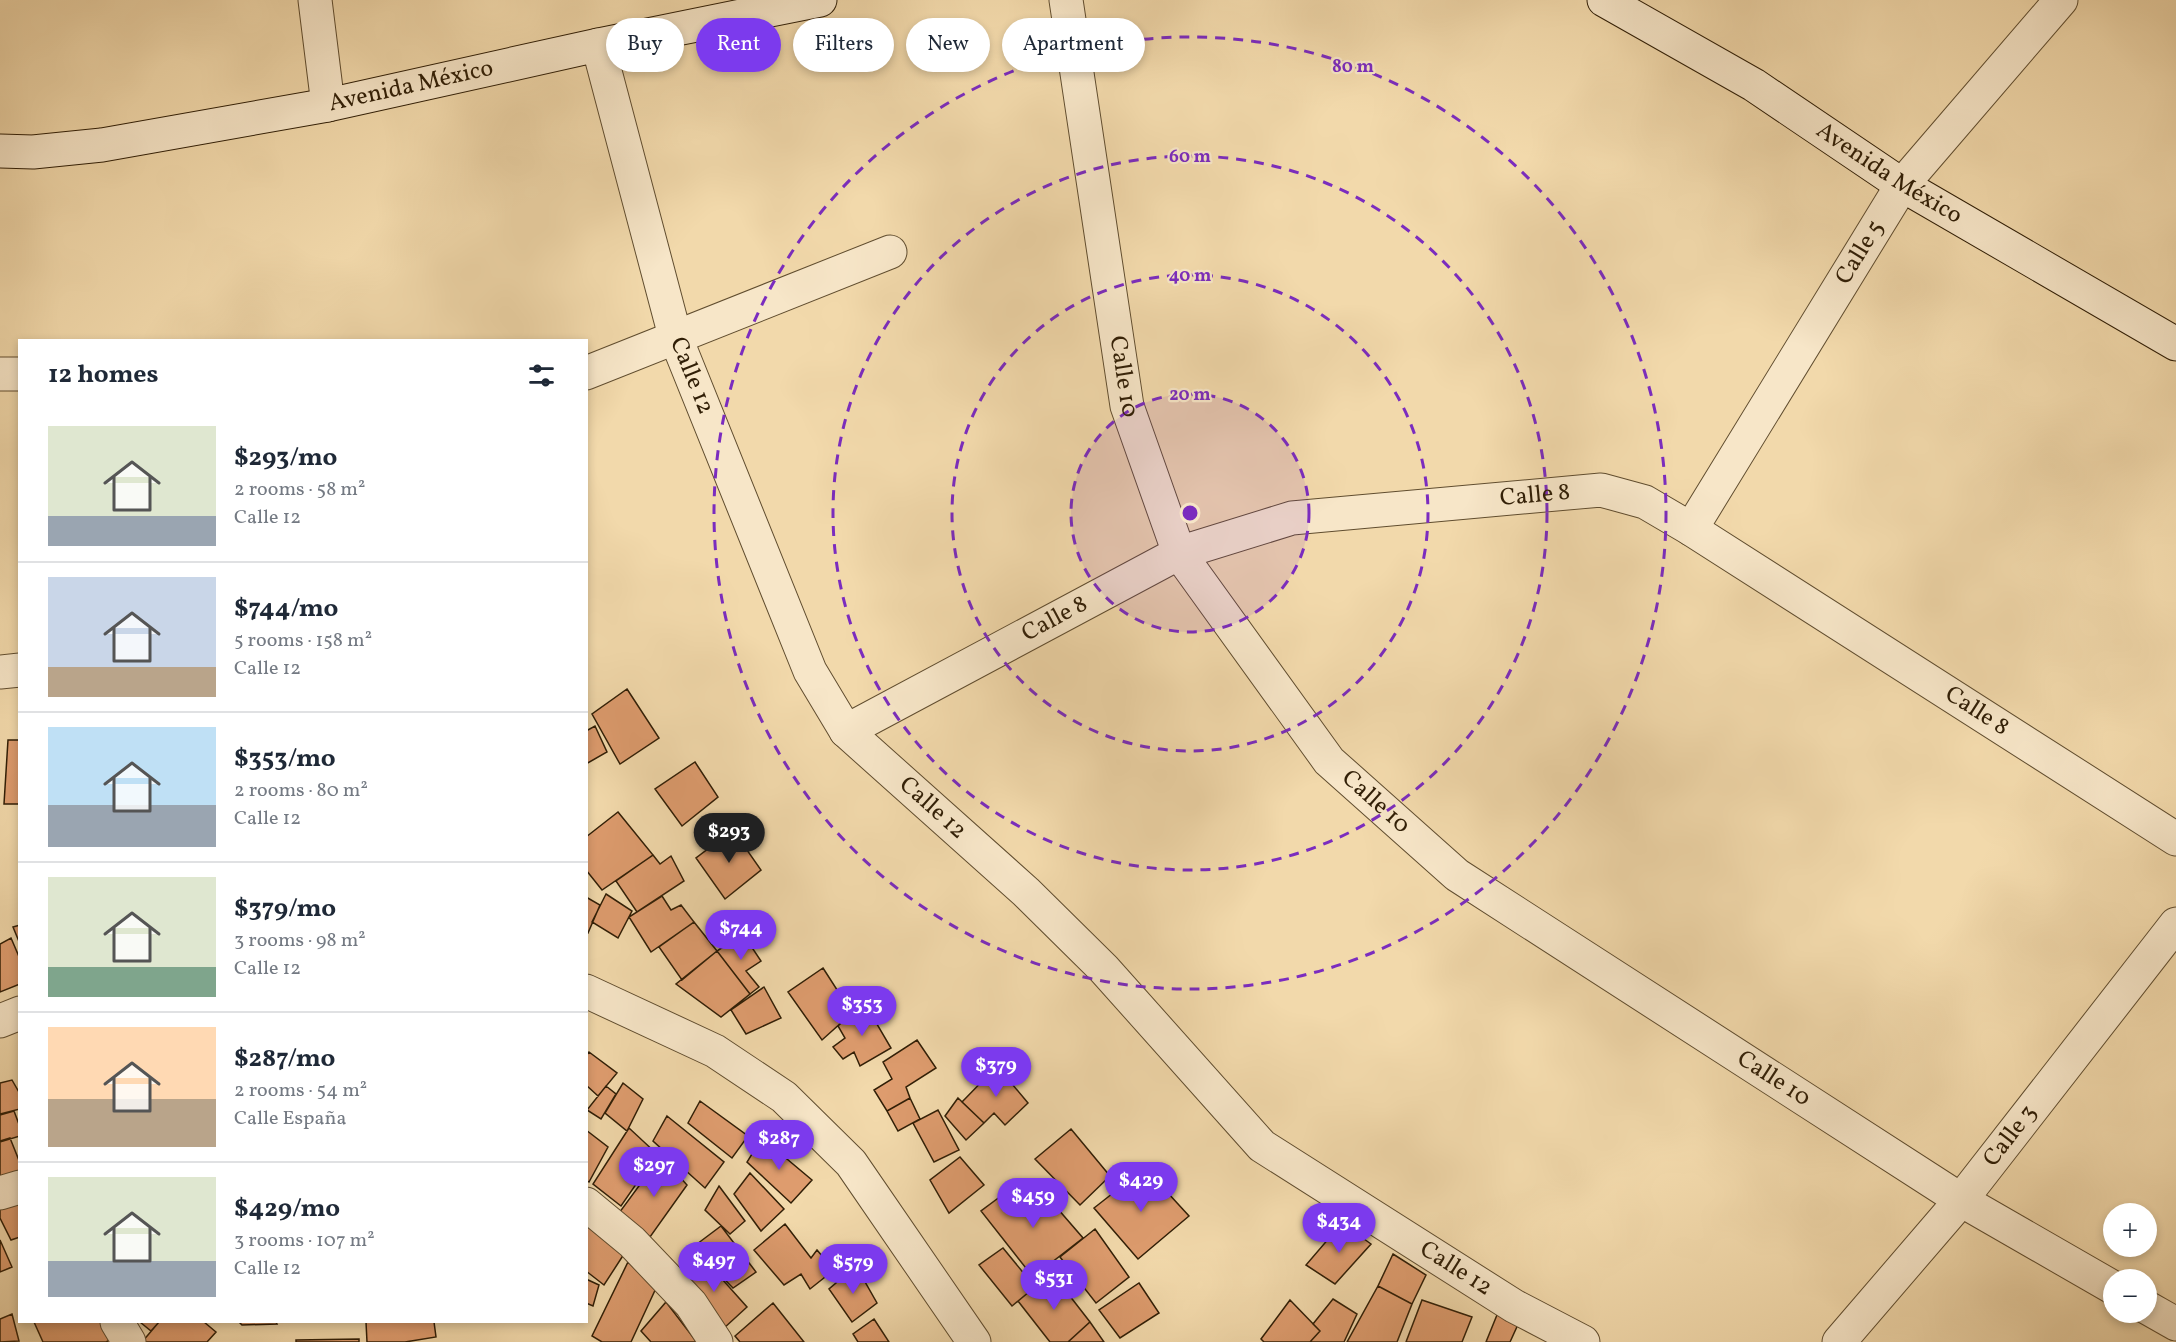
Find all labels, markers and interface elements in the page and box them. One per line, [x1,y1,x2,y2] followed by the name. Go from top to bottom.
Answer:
[606,18,684,72] chip: Buy
[696,18,781,72] chip: Rent
[793,18,894,72] chip: Filters
[906,18,990,72] chip: New
[1002,18,1145,72] chip: Apartment
[326,52,497,121] street label: Avenida México
[1332,55,1374,80] text: 80 m
[1809,114,1968,233] street label: Avenida México
[1169,145,1211,170] text: 60 m
[1828,214,1893,291] street label: Calle 5
[1169,264,1211,289] text: 40 m
[660,332,722,420] street label: Calle 12
[1100,334,1147,422] street label: Calle 10
[48,357,159,393] text: 12 homes
[525,359,558,392] icon: filters
[1169,383,1211,408] text: 20 m
[234,440,337,476] text: $293/mo
[96,450,168,522] icon: home
[234,476,365,504] text: 2 rooms · 58 m²
[1499,476,1572,516] street label: Calle 8
[1180,503,1200,523] centre of rings
[234,504,301,532] text: Calle 12
[1016,588,1094,651] street label: Calle 8
[234,591,338,627] text: $744/mo
[96,601,168,673] icon: home
[234,627,372,655] text: 5 rooms · 158 m²
[234,655,301,683] text: Calle 12
[1938,678,2015,745] street label: Calle 8
[234,741,336,777] text: $353/mo
[96,751,168,823] icon: home
[1333,762,1417,842] street label: Calle 10
[891,769,974,848] street label: Calle 12
[234,777,368,805] text: 2 rooms · 80 m²
[234,805,301,833] text: Calle 12
[693,813,765,864] pin: $293
[708,818,750,846] text: $293
[234,891,336,927] text: $379/mo
[96,901,168,973] icon: home
[705,910,777,961] pin: $744
[719,915,763,943] text: $744
[234,927,366,955] text: 3 rooms · 98 m²
[234,955,301,983] text: Calle 12
[826,986,898,1037] pin: $353
[841,991,883,1019] text: $353
[234,1041,335,1077] text: $287/mo
[1730,1043,1817,1116] street label: Calle 10
[960,1047,1032,1098] pin: $379
[96,1051,168,1123] icon: home
[975,1052,1017,1080] text: $379
[234,1077,367,1105] text: 2 rooms · 54 m²
[1976,1098,2046,1175] street label: Calle 3
[234,1105,346,1133] text: Calle España
[743,1120,815,1171] pin: $287
[758,1125,800,1153] text: $287
[618,1147,690,1198] pin: $297
[633,1152,675,1180] text: $297
[1105,1162,1177,1213] pin: $429
[1119,1167,1163,1195] text: $429
[997,1178,1069,1229] pin: $459
[1011,1183,1055,1211] text: $459
[234,1191,340,1227] text: $429/mo
[96,1201,168,1273] icon: home
[1303,1203,1375,1254] pin: $434
[2103,1203,2157,1323] map controls
[2103,1203,2157,1257] button: +
[1317,1208,1361,1236] text: $434
[234,1227,375,1255] text: 3 rooms · 107 m²
[1413,1233,1499,1305] street label: Calle 12
[678,1242,750,1293] pin: $497
[817,1244,889,1295] pin: $579
[692,1247,736,1275] text: $497
[833,1249,873,1277] text: $579
[234,1255,301,1283] text: Calle 12
[1018,1260,1090,1311] pin: $531
[1034,1265,1074,1293] text: $531
[2103,1269,2157,1323] button: −

